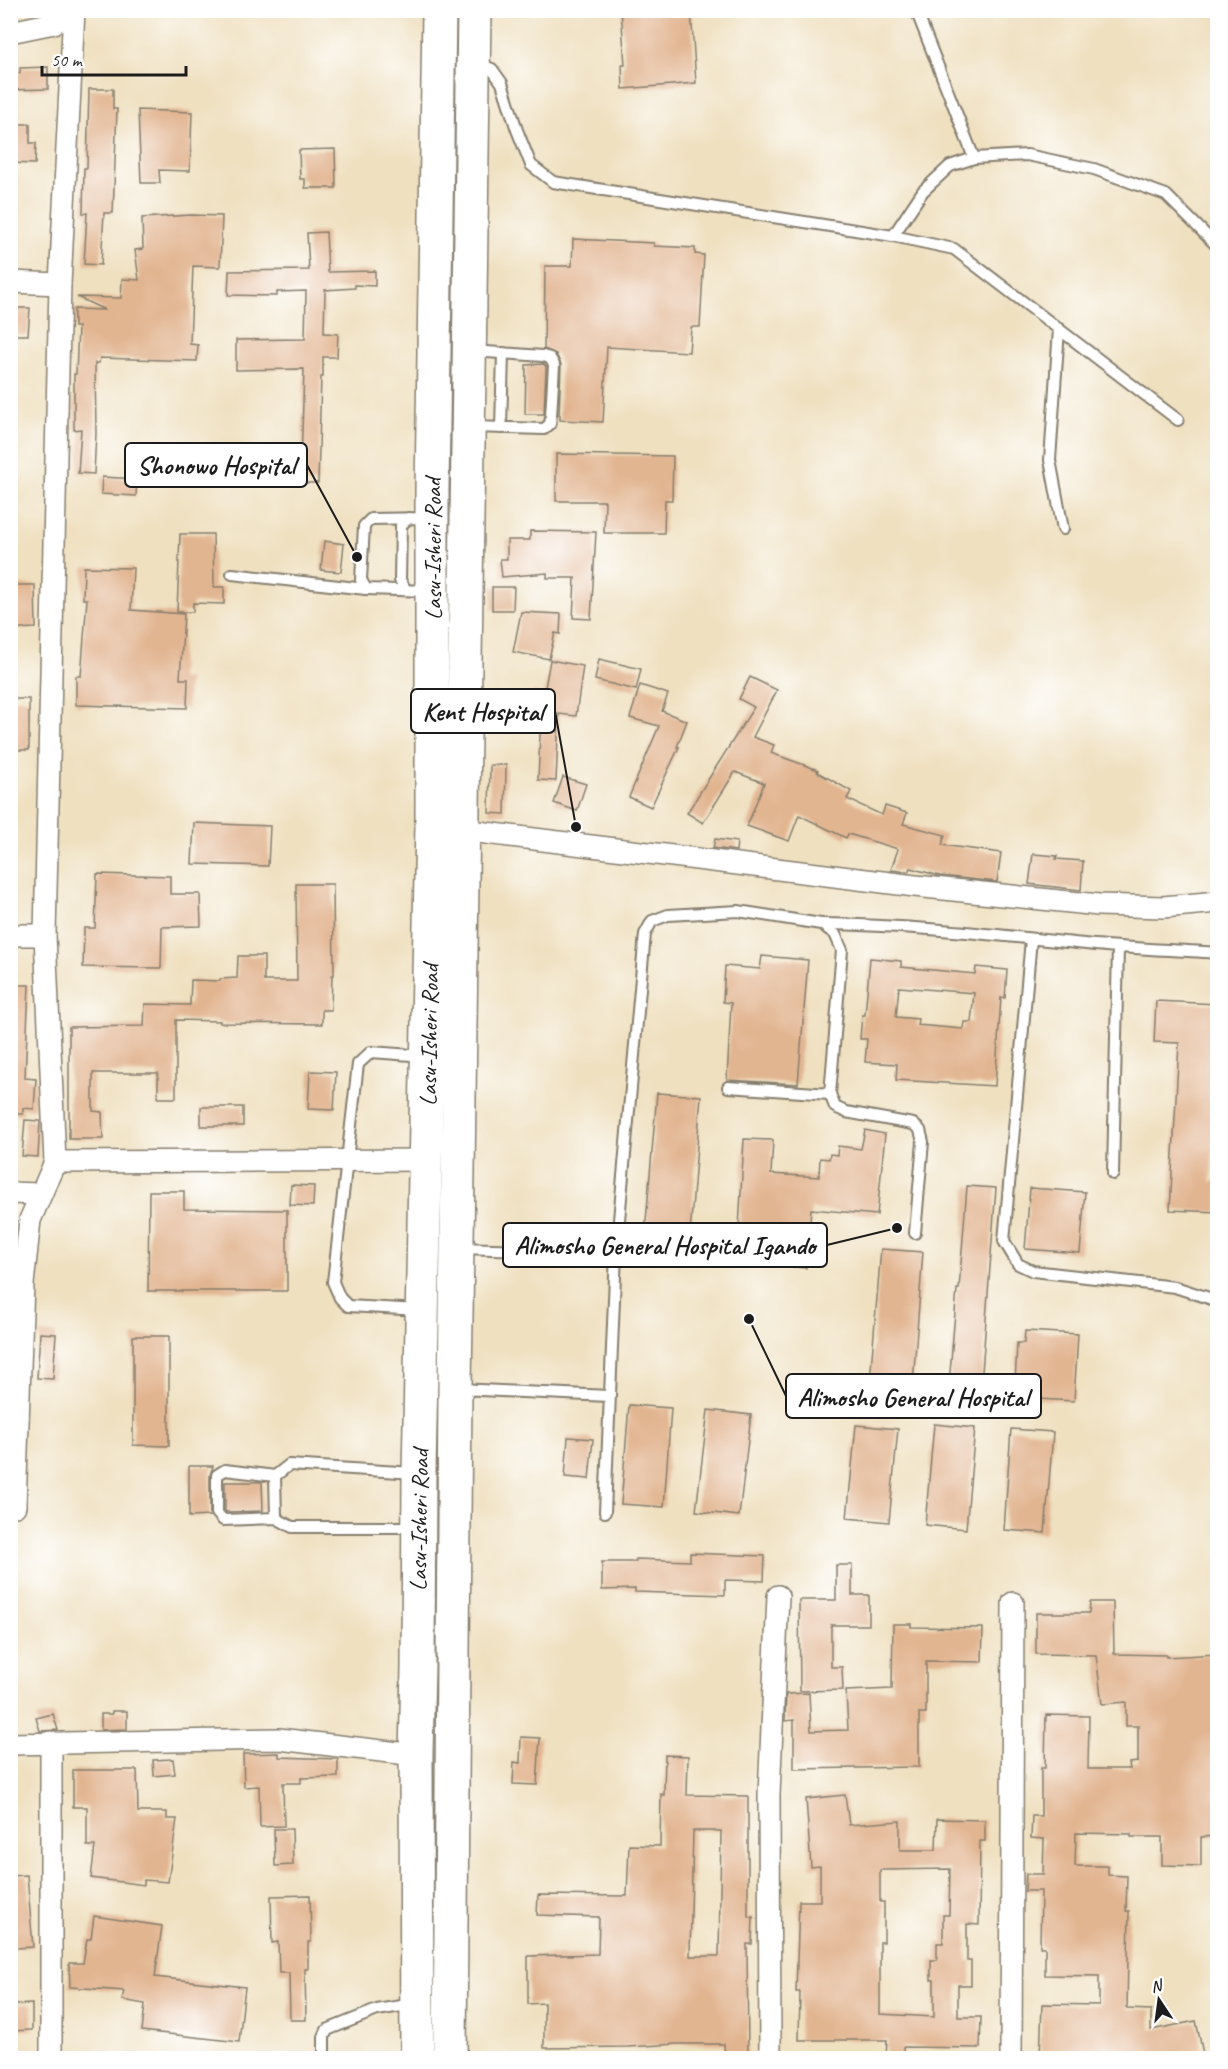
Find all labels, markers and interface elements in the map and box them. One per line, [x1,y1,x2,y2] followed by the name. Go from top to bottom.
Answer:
[42,39,186,77] scale bar
[51,49,84,71] text: 50 m
[125,443,307,487] callout: Shonowo Hospital
[137,449,300,482] text: Shonowo Hospital
[418,475,448,620] street label: Lasu-Isheri Road
[411,689,555,733] callout: Kent Hospital
[423,695,549,728] text: Kent Hospital
[413,960,445,1106] street label: Lasu-Isheri Road
[503,1223,827,1267] callout: Alimosho General Hospital Igando
[514,1229,818,1262] text: Alimosho General Hospital Igando
[786,1374,1041,1418] callout: Alimosho General Hospital
[797,1381,1033,1414] text: Alimosho General Hospital
[403,1445,435,1591] street label: Lasu-Isheri Road
[1129,1970,1189,2030] north arrow
[1149,1975,1166,1997] text: N

